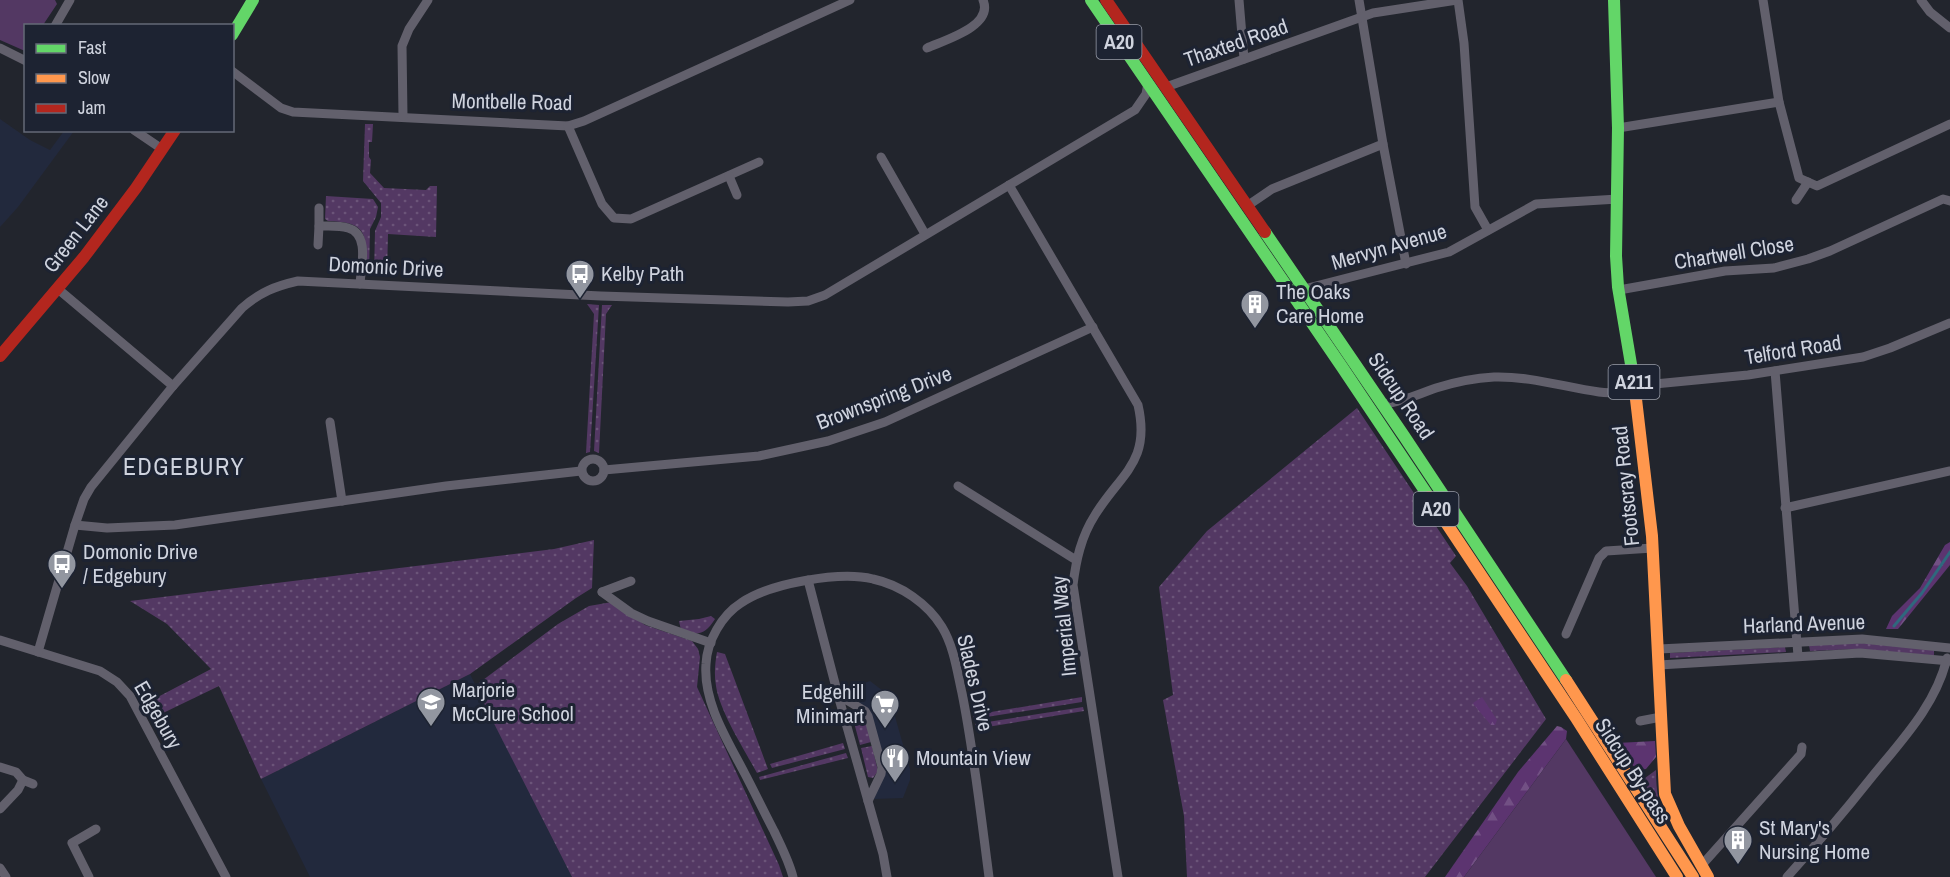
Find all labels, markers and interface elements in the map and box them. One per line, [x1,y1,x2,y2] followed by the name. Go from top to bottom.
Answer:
[1180,11,1292,74] street label: Thaxted Road
[24,24,234,132] legend
[1096,25,1142,59] road number: A20
[78,35,106,60] text: Fast
[78,65,110,90] text: Slow
[451,86,573,117] street label: Montbelle Road
[78,95,106,120] text: Jam
[36,189,115,278] street label: Green Lane
[1328,216,1450,277] street label: Mervyn Avenue
[1672,229,1796,276] street label: Chartwell Close
[328,249,444,284] street label: Domonic Drive
[564,258,596,300] bus stop icon: Kelby Path
[601,259,684,288] place label: Kelby Path
[1276,277,1364,330] place label: The Oaks Care Home
[1239,288,1271,330] building icon: The Oaks Care Home
[1742,328,1843,371] street label: Telford Road
[1362,346,1441,445] street label: Sidcup Road
[812,358,956,437] street label: Brownspring Drive
[1608,365,1660,399] road number: A211
[1605,425,1646,548] street label: Footscray Road
[123,450,245,482] district label: EDGEBURY
[1414,492,1458,526] road number: A20
[83,537,198,590] place label: Domonic Drive / Edgebury
[46,548,78,590] bus stop icon: Domonic Drive / Edgebury
[1044,574,1083,678] street label: Imperial Way
[1742,607,1866,640] street label: Harland Avenue
[950,632,1001,734] street label: Slades Drive
[452,675,574,728] place label: Marjorie McClure School
[127,676,190,754] street label: Edgebury
[796,677,864,730] place label: Edgehill Minimart
[415,686,447,728] school or university icon: Marjorie McClure School
[869,688,901,730] supermarket icon: Edgehill Minimart
[1588,712,1678,829] street label: Sidcup By-pass
[879,742,911,784] restaurant icon: Mountain View
[916,743,1031,772] place label: Mountain View
[1759,813,1870,866] place label: St Mary's Nursing Home
[1722,824,1754,866] building icon: St Mary's Nursing Home

